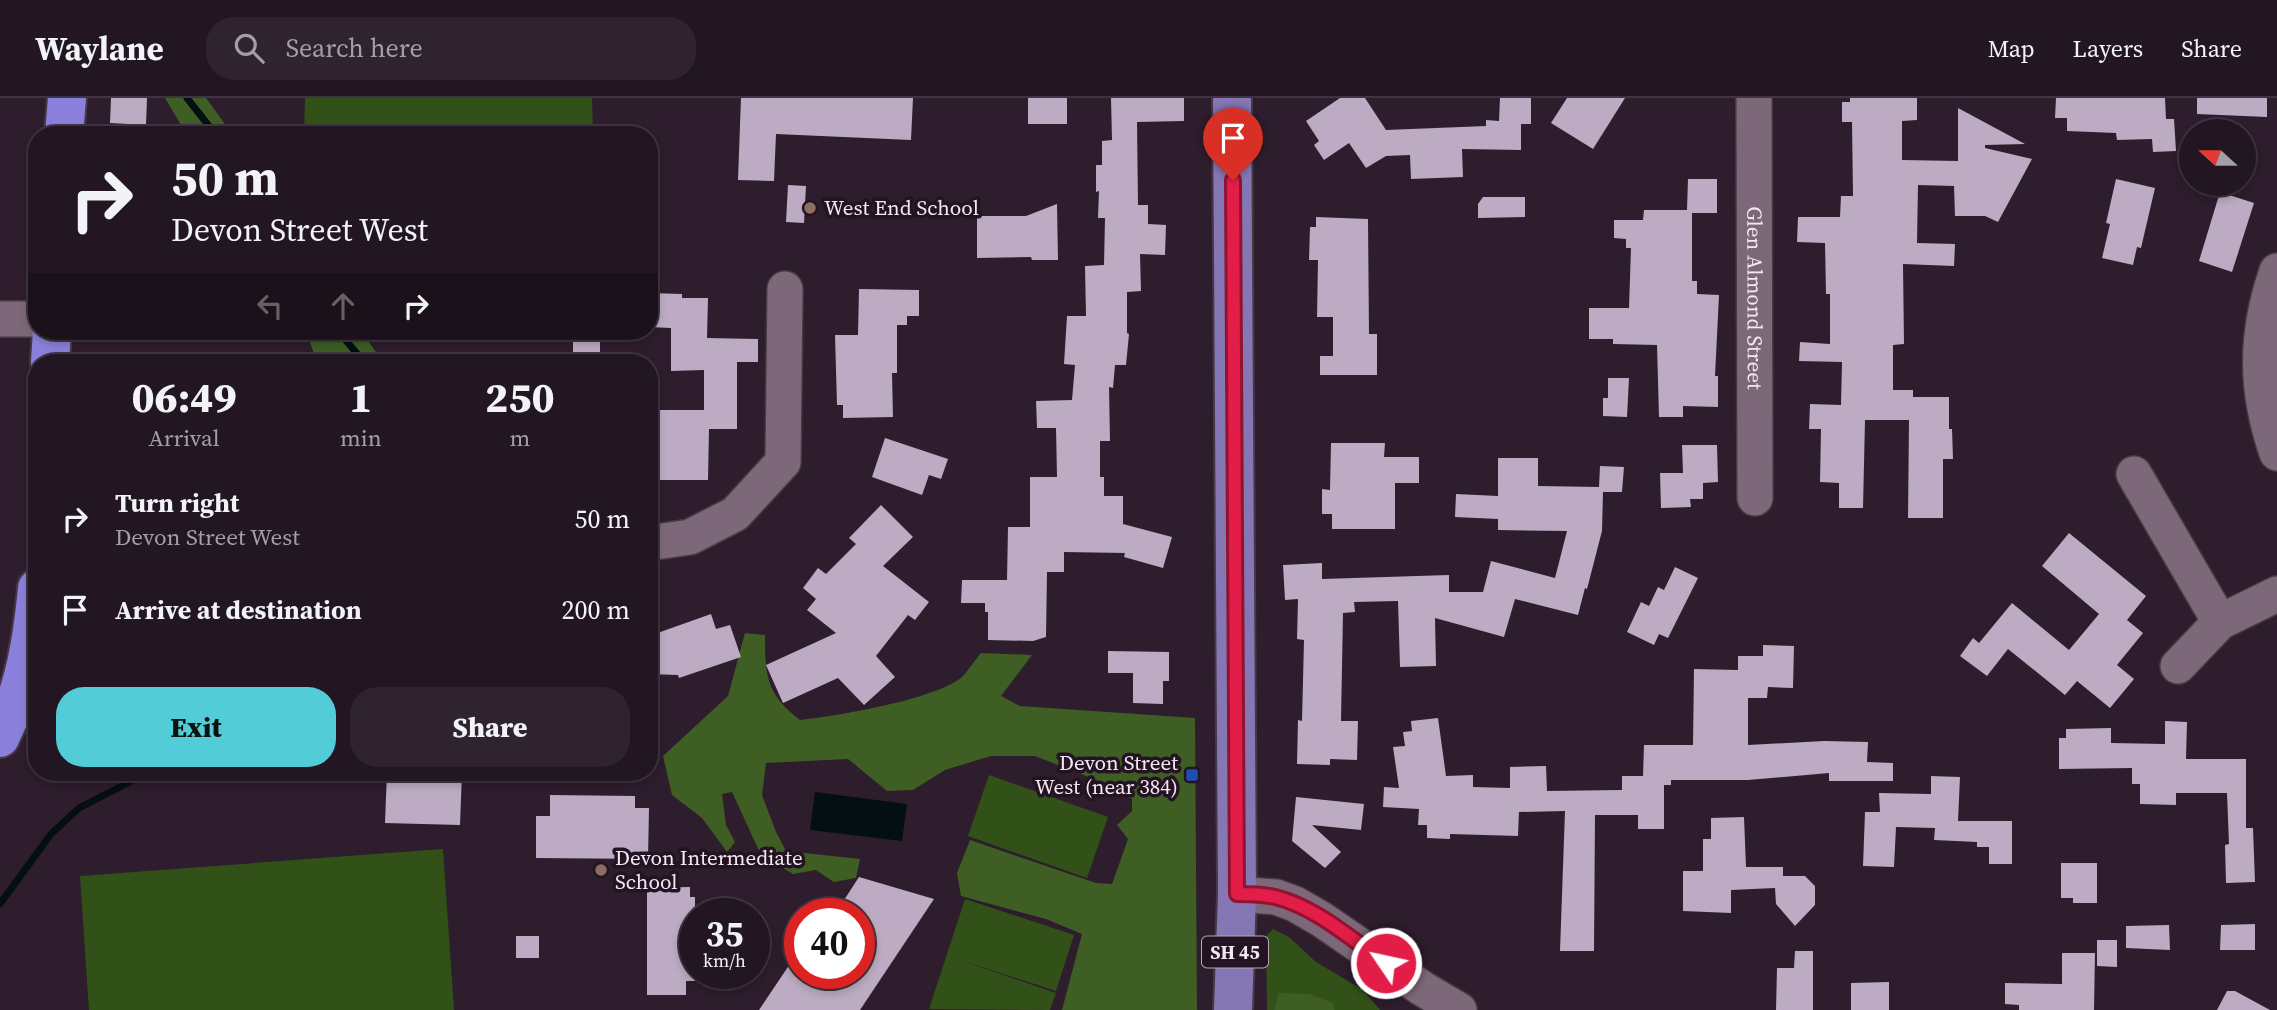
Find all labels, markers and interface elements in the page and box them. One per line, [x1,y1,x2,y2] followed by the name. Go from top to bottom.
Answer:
[206,17,696,80] search box
[35,26,164,71] text: Waylane
[230,29,268,67] icon: search
[286,30,423,66] text: Search here
[1988,32,2035,65] text: Map
[2073,32,2143,65] text: Layers
[2181,32,2242,65] text: Share
[1203,108,1263,180] pin
[1214,119,1252,157] icon: arrive
[2179,119,2256,196] north arrow
[2179,119,2256,196] map controls
[171,144,279,211] text: 50 m
[56,154,147,245] icon: right
[824,193,979,222] place label: West End School
[802,200,818,216] marker: West End School
[1740,206,1770,390] street label: Glen Almond Street
[171,208,428,252] text: Devon Street West
[251,287,289,325] icon: left
[324,287,362,325] icon: ahead
[397,287,435,325] icon: right
[131,368,237,426] text: 06:49
[349,368,372,426] text: 1
[485,368,555,426] text: 250
[149,422,220,454] text: Arrival
[340,422,382,454] text: min
[509,422,530,454] text: m
[115,485,239,521] text: Turn right
[56,500,94,538] icon: right
[575,501,630,537] text: 50 m
[115,521,300,553] text: Devon Street West
[56,591,94,629] icon: arrive
[115,592,362,628] text: Arrive at destination
[562,592,630,628] text: 200 m
[56,687,336,767] button: Exit
[350,687,630,767] button: Share
[1035,748,1178,801] place label: Devon Street West (near 384)
[1184,767,1200,783] marker: Devon Street West (near 384)
[615,843,803,896] place label: Devon Intermediate School
[593,862,609,878] marker: Devon Intermediate School
[784,898,875,989] speed limit sign: 40
[706,910,743,958] text: 35
[1349,926,1423,1000] position arrow
[1202,936,1268,968] road number: SH 45
[703,948,746,973] text: km/h

